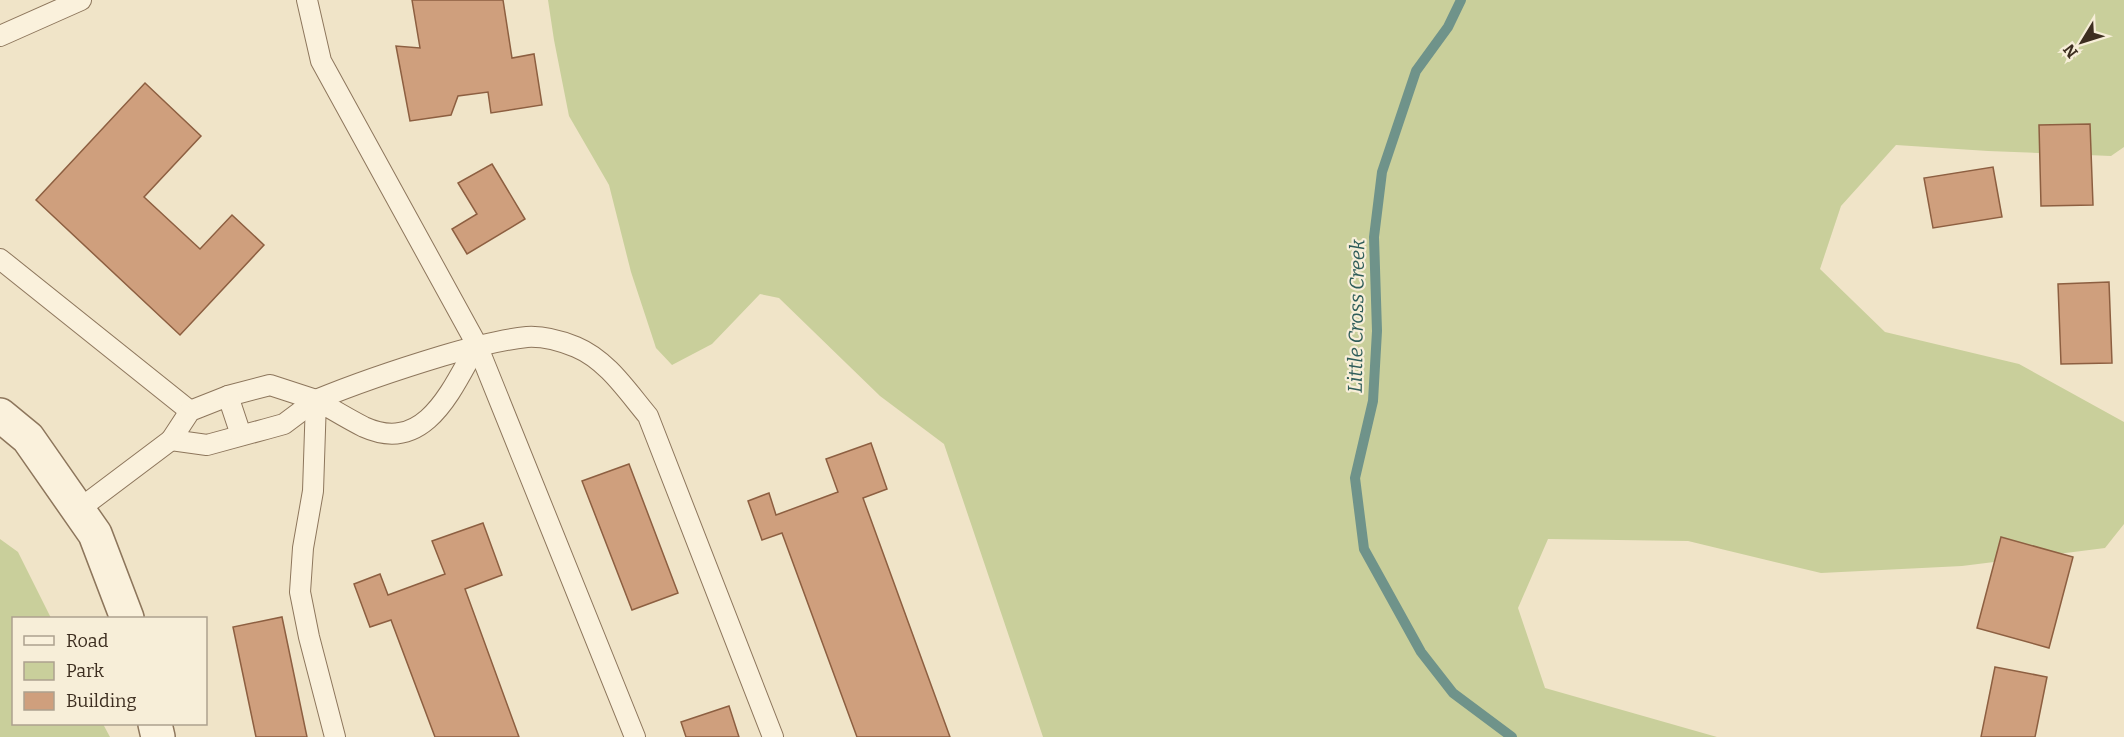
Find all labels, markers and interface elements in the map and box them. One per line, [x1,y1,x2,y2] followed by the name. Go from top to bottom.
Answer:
[2052,12,2112,72] north arrow
[2059,40,2082,62] text: N
[1343,239,1369,393] water label: Little Cross Creek
[12,617,207,725] legend
[66,630,109,652] text: Road
[66,660,105,682] text: Park
[66,690,137,712] text: Building

